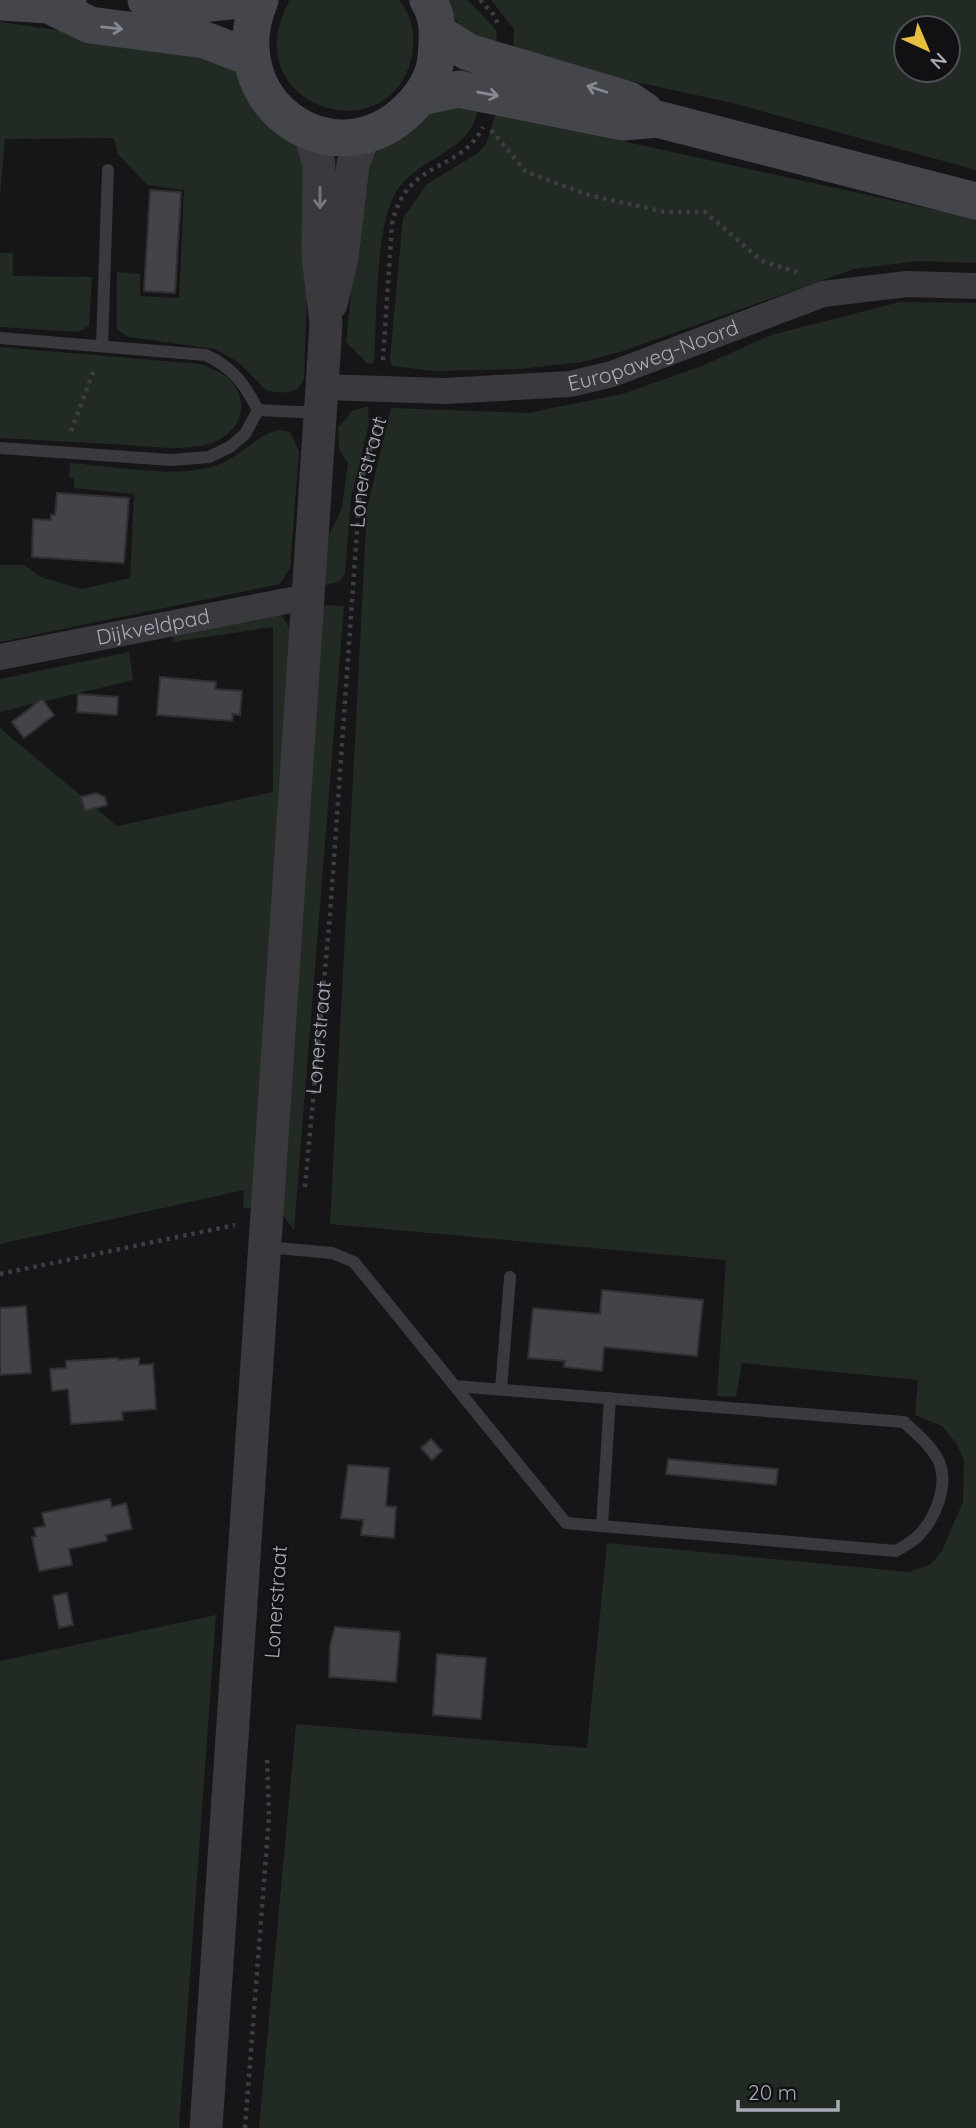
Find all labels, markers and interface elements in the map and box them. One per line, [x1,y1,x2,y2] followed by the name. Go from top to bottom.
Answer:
[892,14,962,84] north arrow
[100,21,123,34] one-way arrow
[925,48,952,75] text: N
[586,82,608,95] one-way arrow
[476,87,499,101] one-way arrow
[313,187,327,210] one-way arrow
[565,313,742,396] street label: Europaweg-Noord
[343,413,391,529] street label: Lonerstraat
[94,602,212,650] street label: Dijkveldpad
[300,980,336,1095] street label: Lonerstraat
[258,1544,292,1659] street label: Lonerstraat
[738,2068,838,2112] scale bar
[748,2079,797,2105] text: 20 m

